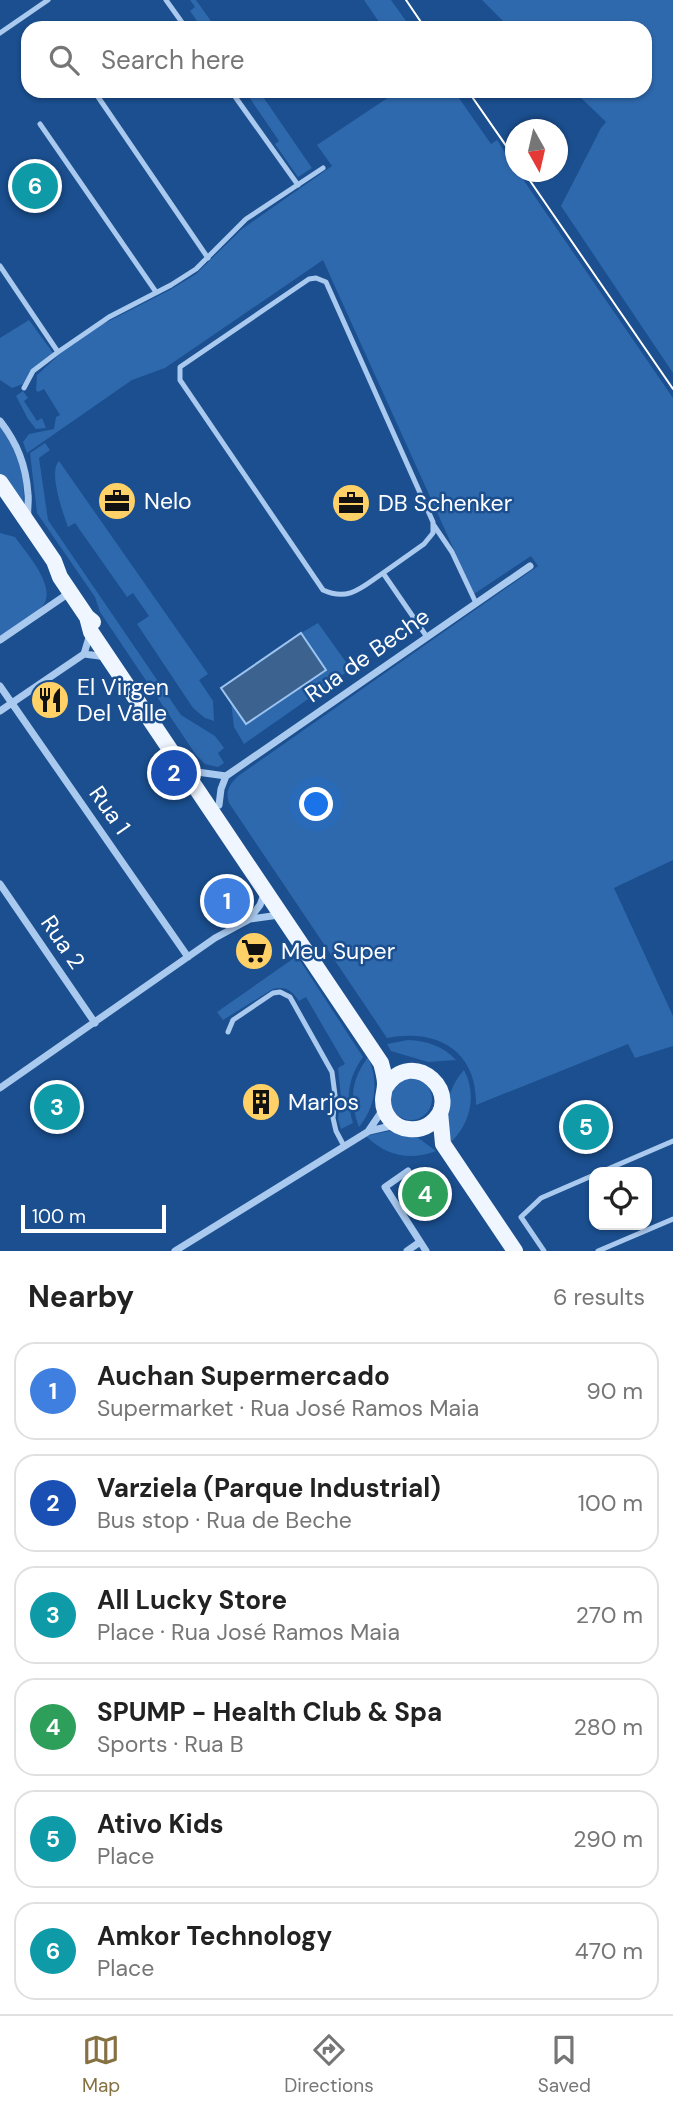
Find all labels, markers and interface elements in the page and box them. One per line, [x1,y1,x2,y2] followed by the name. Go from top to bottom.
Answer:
[21,21,652,98] search box
[45,41,83,79] icon: search
[101,43,244,77] text: Search here
[505,119,568,182] north arrow
[12,160,58,212] pin: 6
[96,480,138,522] office icon: Nelo
[330,482,372,524] office icon: DB Schenker
[144,486,192,516] place label: Nelo
[378,488,512,518] place label: DB Schenker
[299,601,435,709] street label: Rua de Beche
[77,672,169,728] place label: El Virgen Del Valle
[29,679,71,721] restaurant icon: El Virgen Del Valle
[151,747,197,799] pin: 2
[83,780,137,840] street label: Rua 1
[299,787,333,821] your location
[204,875,250,927] pin: 1
[34,909,92,975] street label: Rua 2
[233,930,275,972] supermarket icon: Meu Super
[281,936,395,966] place label: Meu Super
[34,1081,80,1133] pin: 3
[240,1081,282,1123] building icon: Marjos
[288,1087,359,1117] place label: Marjos
[563,1101,609,1153] pin: 5
[589,1167,652,1230] map controls
[589,1167,652,1230] button: locate
[402,1168,448,1220] pin: 4
[21,1202,166,1234] scale bar
[32,1204,86,1229] text: 100 m
[28,1277,134,1316] text: Nearby
[553,1282,645,1312] text: 6 results
[97,1359,390,1393] text: Auchan Supermercado
[49,1376,57,1406] text: 1
[586,1376,643,1406] text: 90 m
[97,1393,479,1423] text: Supermarket · Rua José Ramos Maia
[97,1471,441,1505] text: Varziela (Parque Industrial)
[46,1488,60,1518] text: 2
[578,1488,643,1518] text: 100 m
[97,1505,352,1535] text: Bus stop · Rua de Beche
[97,1583,287,1617] text: All Lucky Store
[46,1600,60,1630] text: 3
[576,1600,643,1630] text: 270 m
[97,1617,400,1647] text: Place · Rua José Ramos Maia
[97,1695,442,1729] text: SPUMP - Health Club & Spa
[46,1712,60,1742] text: 4
[574,1712,643,1742] text: 280 m
[97,1729,244,1759] text: Sports · Rua B
[97,1807,224,1841] text: Ativo Kids
[46,1824,60,1854] text: 5
[573,1824,643,1854] text: 290 m
[97,1841,154,1871] text: Place
[97,1919,332,1953] text: Amkor Technology
[46,1936,60,1966] text: 6
[575,1936,643,1966] text: 470 m
[97,1953,154,1983] text: Place
[82,2031,120,2098] tab: Map
[284,2031,374,2098] tab: Directions
[538,2031,591,2098] tab: Saved

